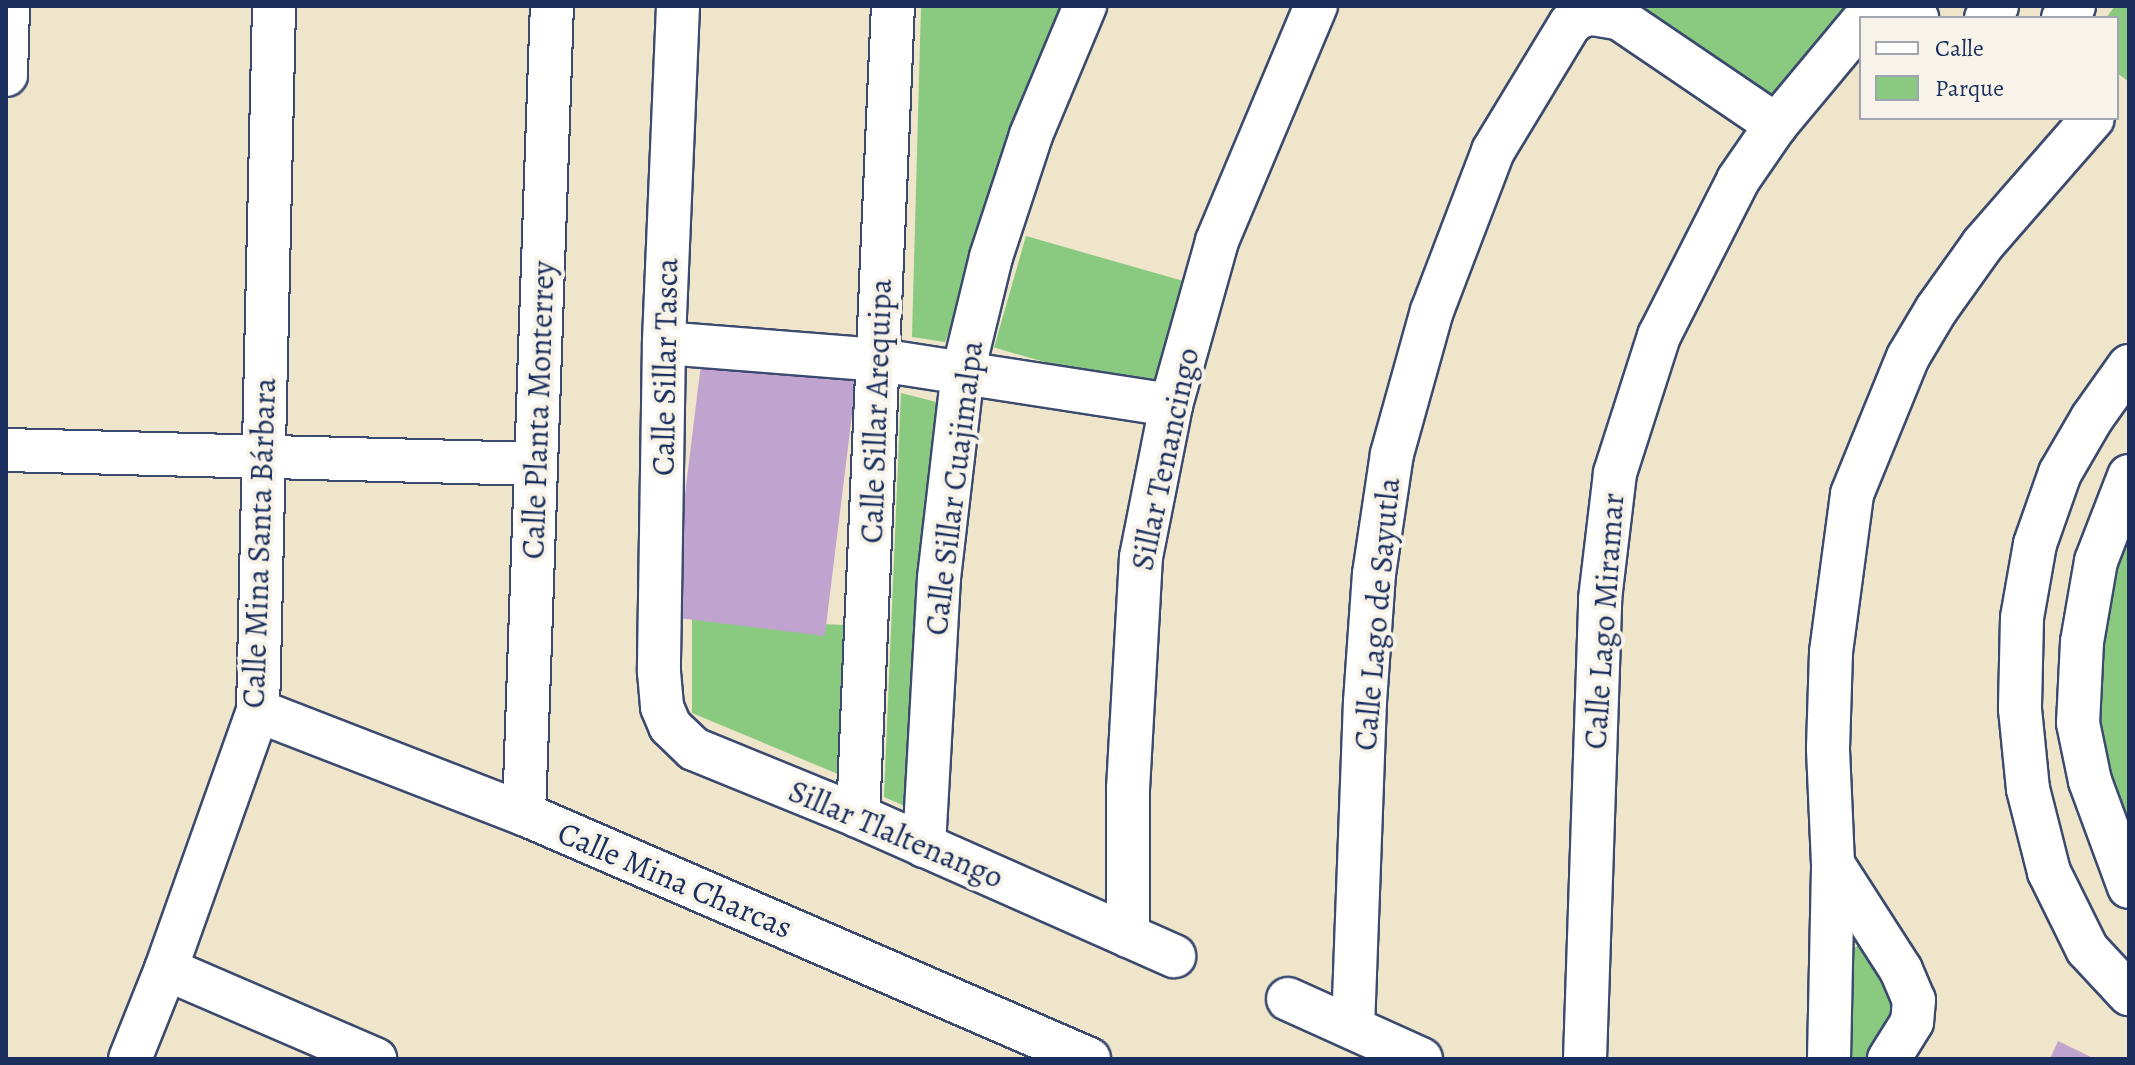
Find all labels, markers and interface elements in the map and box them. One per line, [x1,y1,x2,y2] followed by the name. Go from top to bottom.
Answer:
[1859,16,2119,120] legend
[1935,32,1984,64] text: Calle
[1935,72,2004,104] text: Parque
[644,258,686,476] street label: Calle Sillar Tasca
[514,260,562,560] street label: Calle Planta Monterrey
[852,278,900,544] street label: Calle Sillar Arequipa
[917,339,991,637] street label: Calle Sillar Cuajimalpa
[1123,344,1207,574] street label: Sillar Tenancingo
[234,377,284,709] street label: Calle Mina Santa Bárbara
[1346,476,1408,752] street label: Calle Lago de Sayutla
[1576,491,1632,751] street label: Calle Lago Miramar
[783,772,1009,896] street label: Sillar Tlaltenango
[552,813,798,947] street label: Calle Mina Charcas

